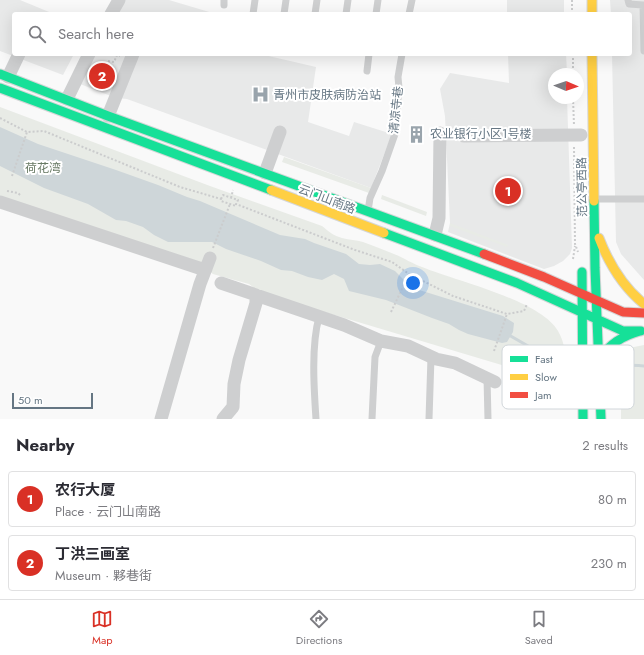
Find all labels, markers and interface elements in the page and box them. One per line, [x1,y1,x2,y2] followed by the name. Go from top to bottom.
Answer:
[12,12,632,56] search box
[26,23,48,45] icon: search
[58,23,134,45] text: Search here
[89,61,115,91] pin: 2
[548,68,584,104] north arrow
[250,85,270,105] hospital icon: 青州市皮肤病防治站
[385,85,407,135] street label: 清凉寺巷
[273,86,381,104] place label: 青州市皮肤病防治站
[407,124,427,144] building icon: 农业银行小区1号楼
[430,125,531,143] place label: 农业银行小区1号楼
[572,157,592,217] street label: 范公亭西路
[25,159,61,177] park label: 荷花湾
[495,176,521,206] pin: 1
[296,180,358,218] street label: 云门山南路
[403,273,423,293] your location
[502,345,634,409] legend
[535,351,553,367] text: Fast
[535,369,557,385] text: Slow
[533,387,552,403] text: Jam
[12,391,93,410] scale bar
[18,392,43,408] text: 50 m
[16,433,74,457] text: Nearby
[582,436,628,455] text: 2 results
[55,479,115,501] text: 农行大厦
[27,490,33,509] text: 1
[598,490,627,509] text: 80 m
[55,502,161,521] text: Place · 云门山南路
[55,543,130,565] text: 丁洪三画室
[26,554,34,573] text: 2
[591,554,627,573] text: 230 m
[55,566,152,585] text: Museum · 夥巷街
[91,608,113,648] tab: Map
[296,608,342,648] tab: Directions
[525,608,553,648] tab: Saved

